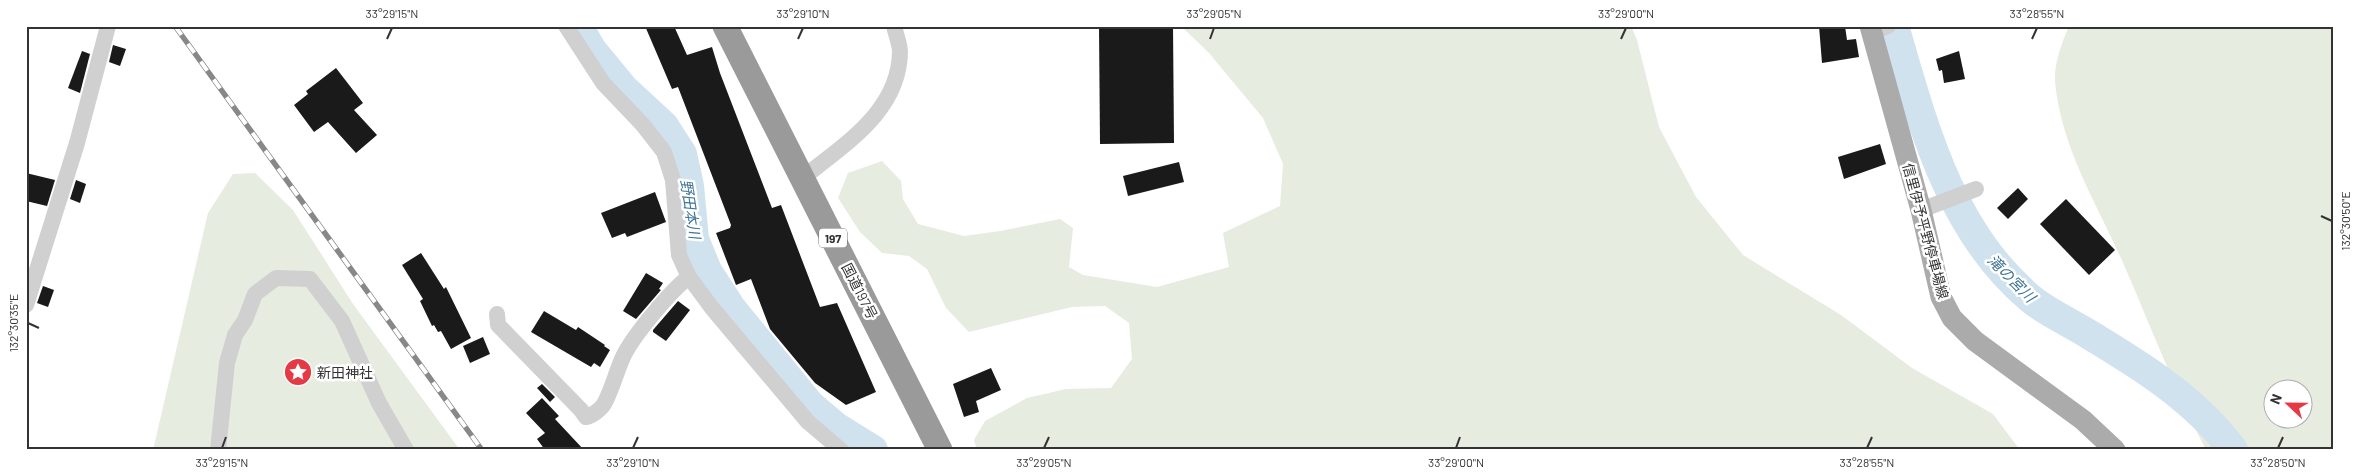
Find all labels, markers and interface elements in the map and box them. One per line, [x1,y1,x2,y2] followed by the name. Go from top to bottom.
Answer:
[366,6,418,20] text: 33°29'15"N
[776,6,830,20] text: 33°29'10"N
[1186,6,1242,20] text: 33°29'05"N
[1598,6,1654,20] text: 33°29'00"N
[2010,6,2064,20] text: 33°28'55"N
[1900,161,1952,301] street label: 信里伊予平野停車場線
[677,178,705,242] water label: 野田本川
[2338,191,2352,251] text: 132°30'50"E
[819,228,847,248] road number: 197
[1984,250,2041,307] water label: 滝の宮川
[839,260,881,322] street label: 国道197号
[6,294,20,352] text: 132°30'35"E
[283,357,313,387] place icon: 新田神社
[317,364,373,381] place label: 新田神社
[2262,378,2312,428] north arrow
[2266,391,2285,406] text: N
[196,455,248,469] text: 33°29'15"N
[606,455,660,469] text: 33°29'10"N
[1016,455,1072,469] text: 33°29'05"N
[1428,455,1484,469] text: 33°29'00"N
[1840,455,1894,469] text: 33°28'55"N
[2250,455,2306,469] text: 33°28'50"N

